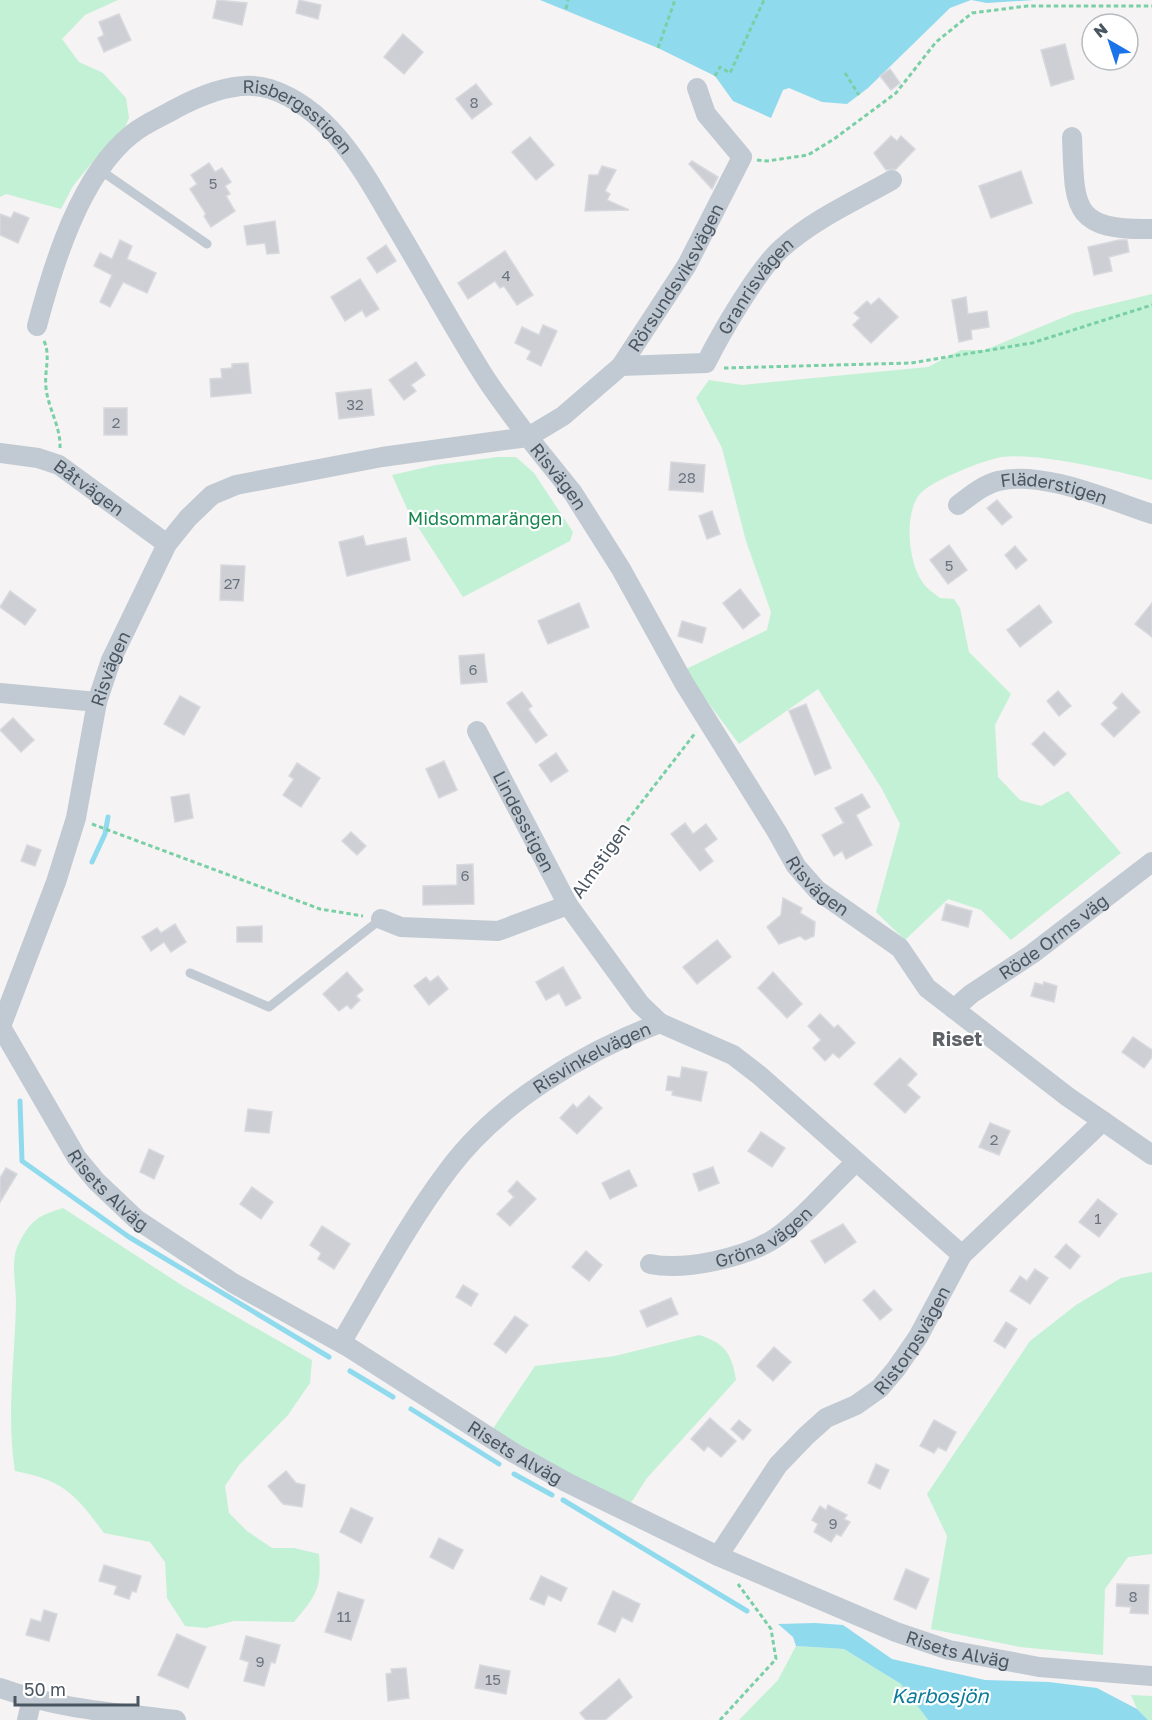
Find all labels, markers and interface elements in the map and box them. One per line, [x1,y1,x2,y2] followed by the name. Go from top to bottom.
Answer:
[1080,12,1140,72] north arrow
[1090,19,1112,42] text: N
[242,75,358,158] street label: Risbergsstigen
[469,93,479,111] house number: 8
[209,174,217,192] house number: 5
[622,199,728,356] street label: Rörsundsviksvägen
[713,232,797,338] street label: Granrisvägen
[501,266,511,284] house number: 4
[346,395,364,413] house number: 32
[112,413,120,431] house number: 2
[526,438,592,514] street label: Risvägen
[50,454,129,520] street label: Båtvägen
[678,468,696,486] house number: 28
[999,468,1111,509] street label: Fläderstigen
[408,507,562,529] park label: Midsommarängen
[945,556,953,574] house number: 5
[224,574,240,592] house number: 27
[85,627,134,709] street label: Risvägen
[468,660,478,678] house number: 6
[489,767,560,876] street label: Lindesstigen
[566,818,634,902] street label: Almstigen
[781,852,854,920] street label: Risvägen
[460,866,470,884] house number: 6
[994,889,1112,984] street label: Röde Orms väg
[528,1017,654,1098] street label: Risvinkelvägen
[932,1026,982,1050] district label: Riset
[990,1130,998,1148] house number: 2
[63,1145,153,1235] street label: Risets Alväg
[713,1202,816,1272] street label: Gröna vägen
[1094,1209,1102,1227] house number: 1
[869,1282,954,1399] street label: Ristorpsvägen
[464,1415,566,1489] street label: Risets Alväg
[828,1514,838,1532] house number: 9
[1128,1587,1138,1605] house number: 8
[337,1607,351,1625] house number: 11
[903,1625,1012,1672] street label: Risets Alväg
[255,1652,265,1670] house number: 9
[15,1669,138,1707] scale bar
[485,1670,501,1688] house number: 15
[24,1678,66,1700] text: 50 m
[891,1683,989,1708] water label: Karbosjön

